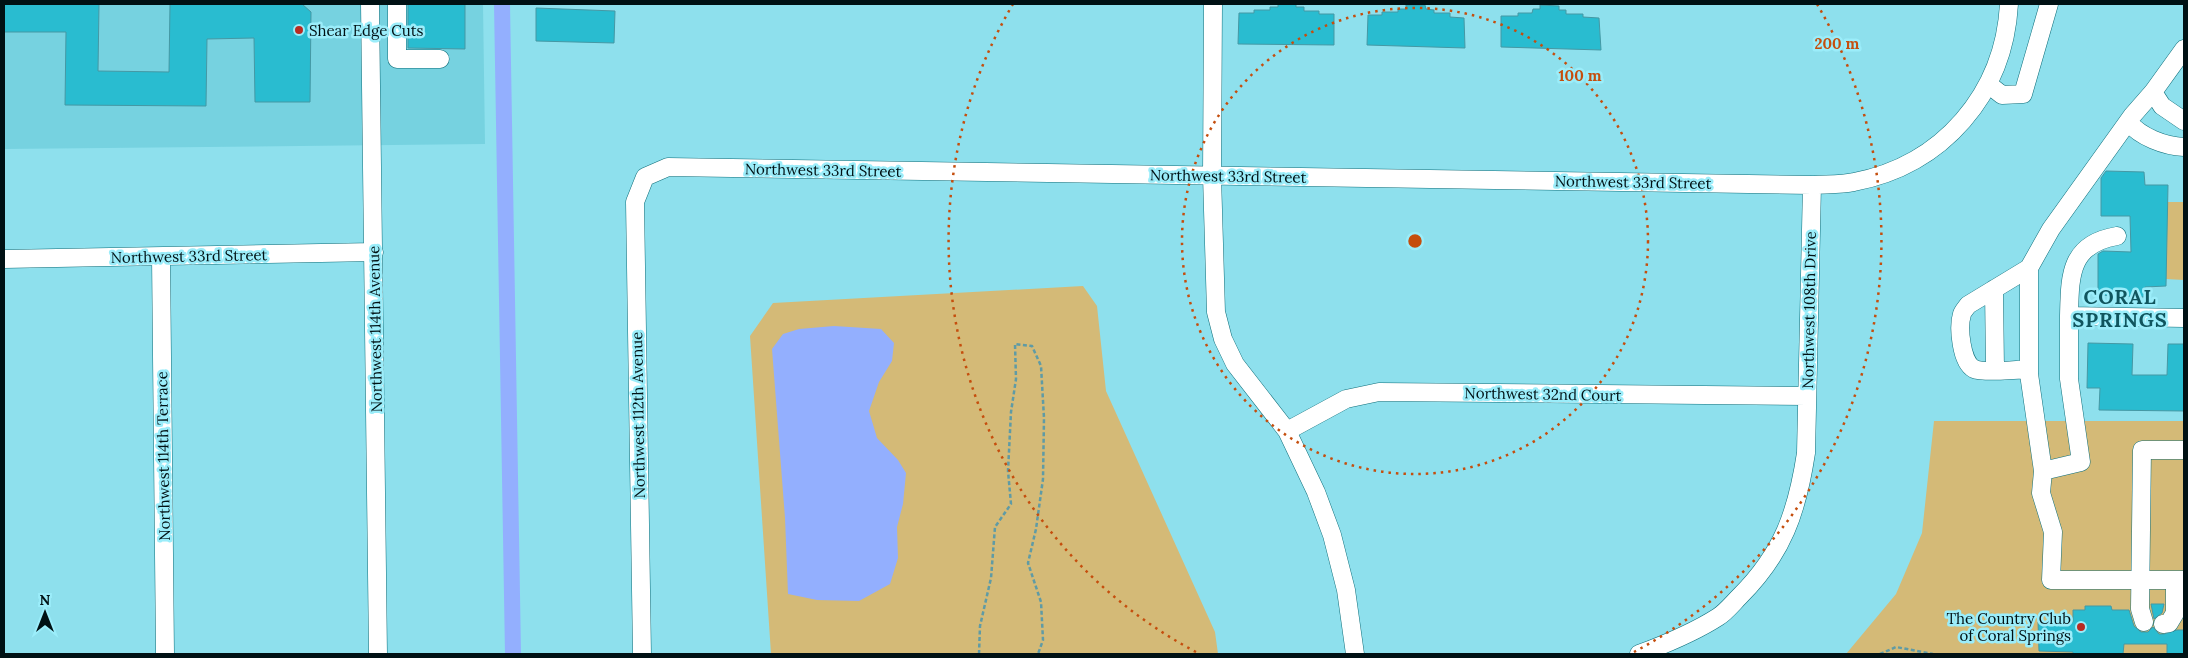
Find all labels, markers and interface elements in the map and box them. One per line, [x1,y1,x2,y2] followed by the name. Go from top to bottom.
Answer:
[309,21,424,40] place label: Shear Edge Cuts
[293,24,305,36] marker: Shear Edge Cuts
[1815,34,1860,53] text: 200 m
[1559,66,1602,85] text: 100 m
[745,159,902,181] street label: Northwest 33rd Street
[1150,165,1307,187] street label: Northwest 33rd Street
[1555,171,1712,193] street label: Northwest 33rd Street
[1798,231,1820,389] street label: Northwest 108th Drive
[1406,232,1424,250] centre of rings
[111,245,268,267] street label: Northwest 33rd Street
[364,245,386,413] street label: Northwest 114th Avenue
[2072,284,2168,332] district label: CORAL SPRINGS
[627,332,649,498] street label: Northwest 112th Avenue
[152,371,174,541] street label: Northwest 114th Terrace
[1464,383,1622,405] street label: Northwest 32nd Court
[20,588,70,638] north arrow
[40,591,51,609] text: N
[1946,609,2071,645] place label: The Country Club of Coral Springs
[2075,621,2087,633] marker: The Country Club of Coral Springs

